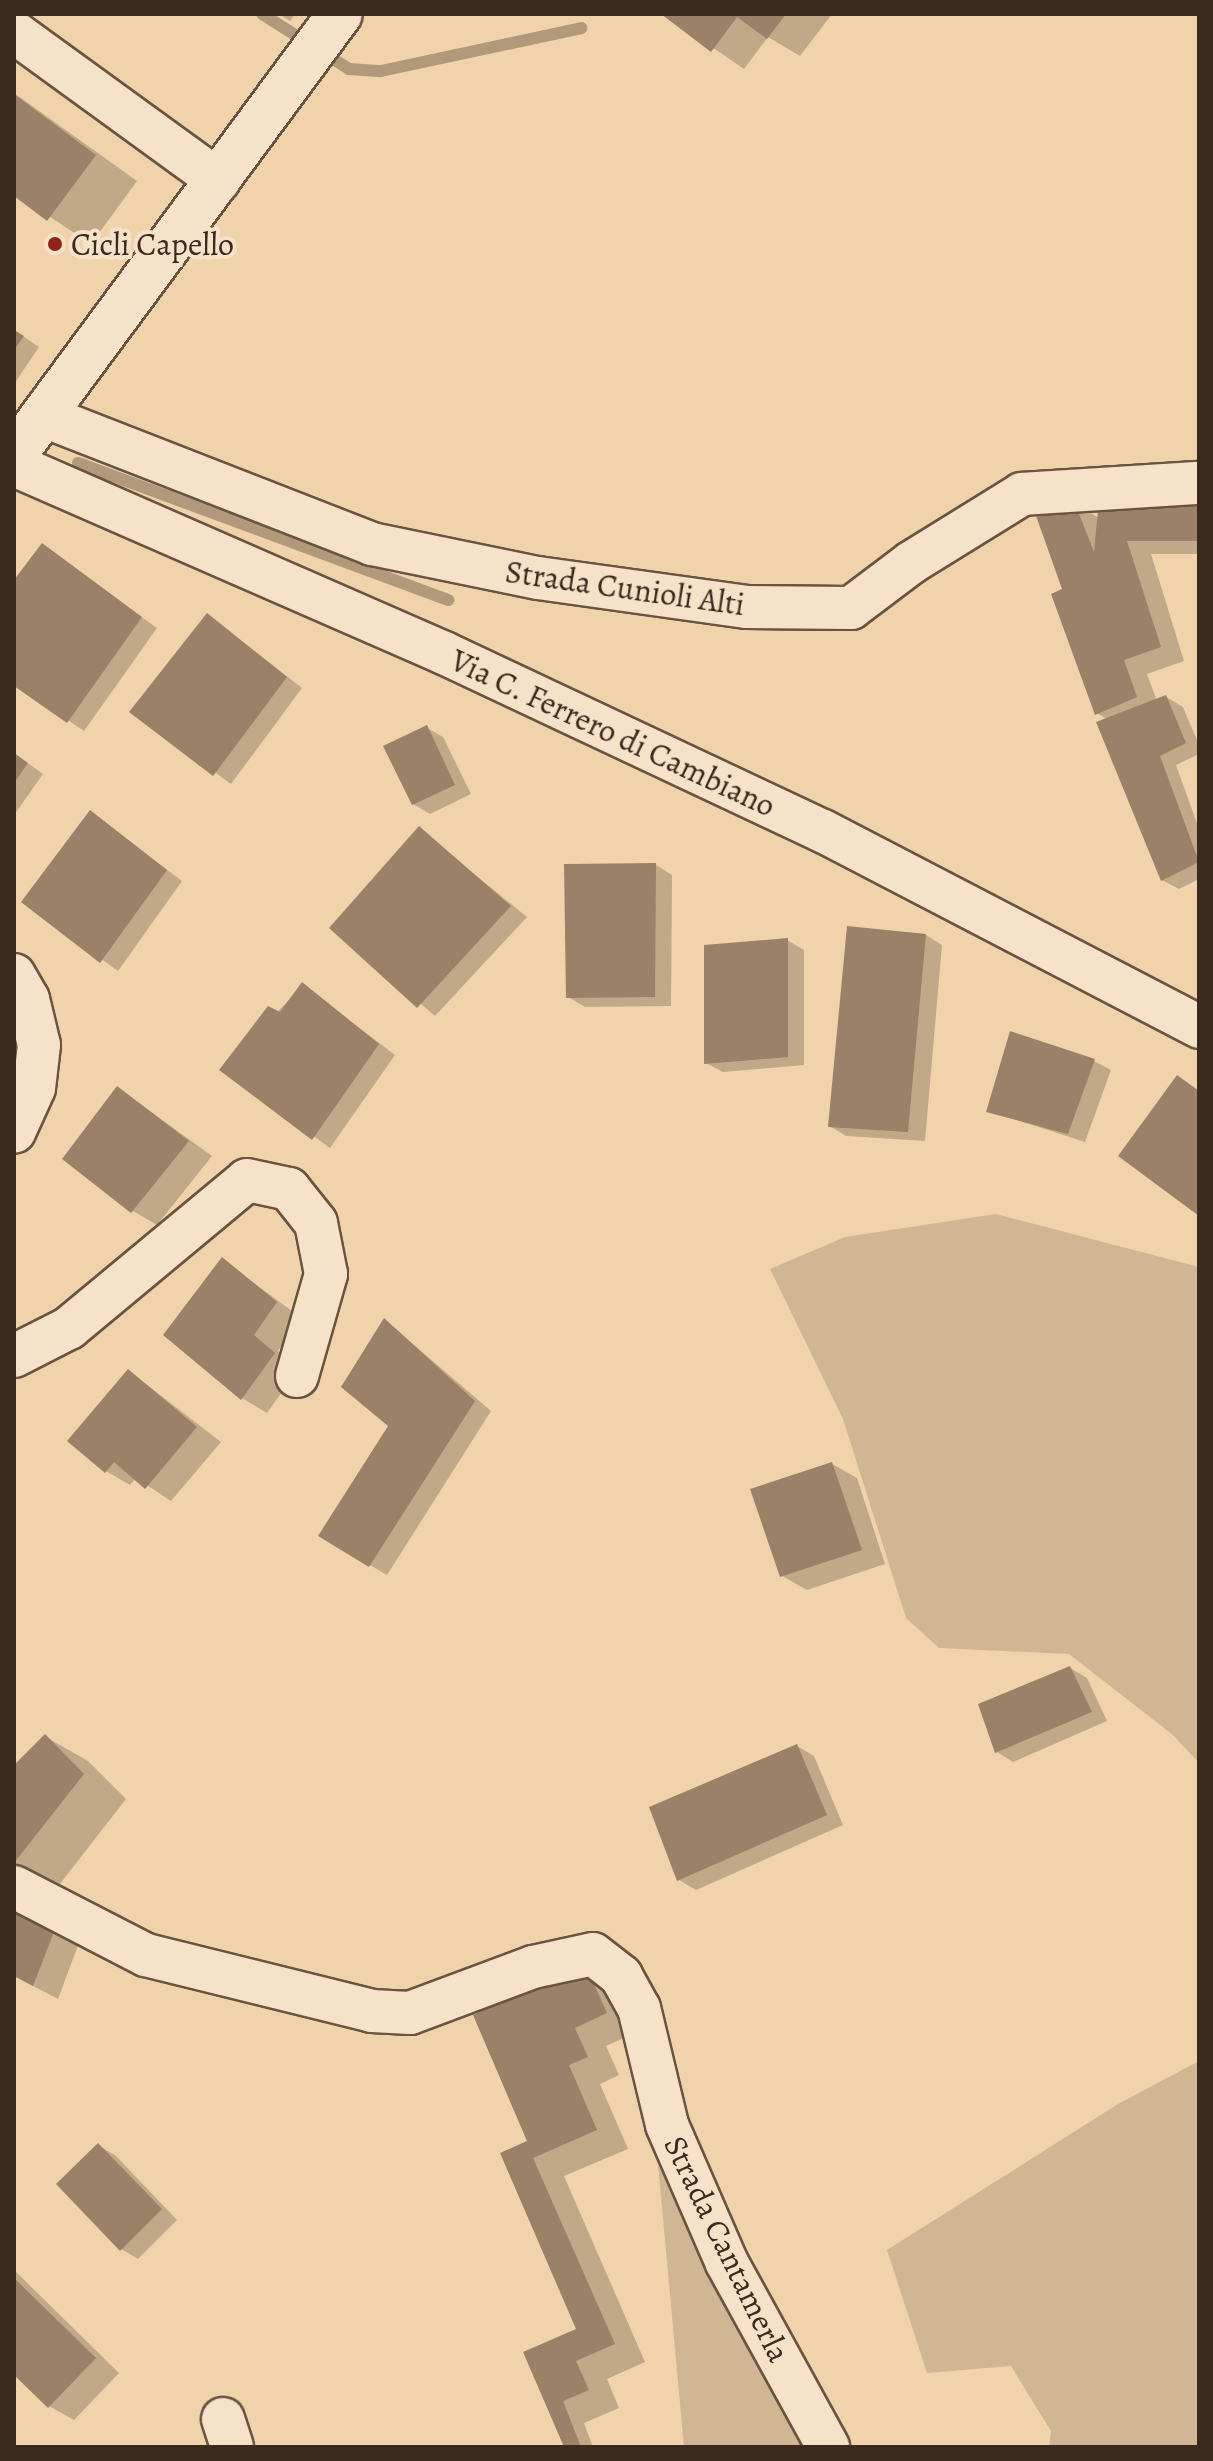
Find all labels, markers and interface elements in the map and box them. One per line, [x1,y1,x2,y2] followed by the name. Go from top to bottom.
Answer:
[71,225,234,263] place label: Cicli Capello
[46,235,64,253] marker: Cicli Capello
[503,552,747,624] street label: Strada Cunioli Alti
[444,641,782,825] street label: Via C. Ferrero di Cambiano
[656,2130,798,2368] street label: Strada Cantamerla

